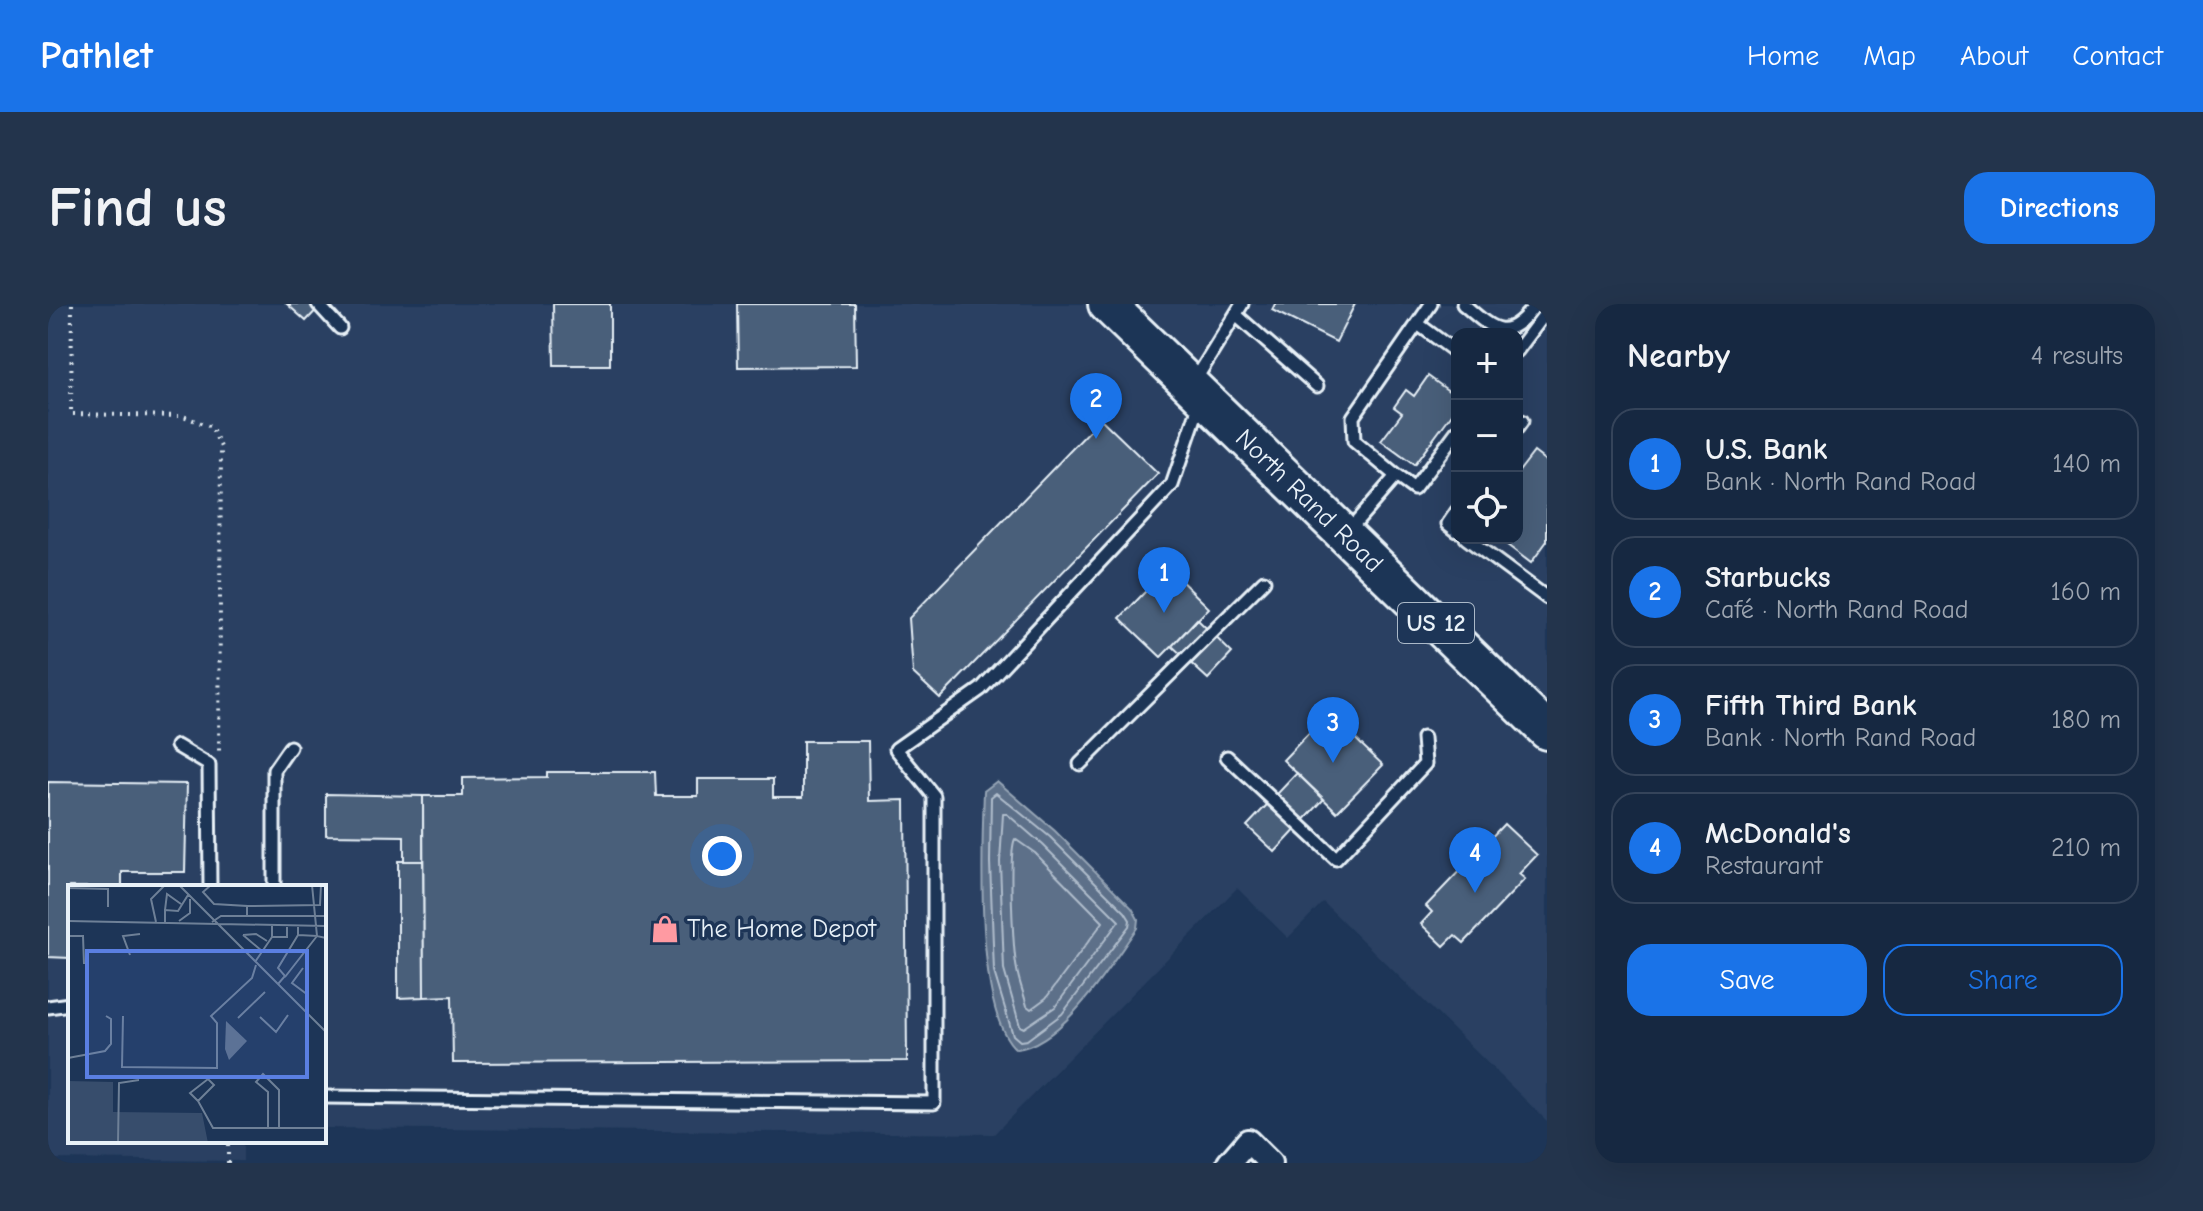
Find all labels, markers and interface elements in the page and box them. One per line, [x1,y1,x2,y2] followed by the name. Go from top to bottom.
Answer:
[40,34,153,78] text: Pathlet
[1747,40,1819,72] text: Home
[1863,40,1916,72] text: Map
[1960,40,2028,72] text: About
[2072,40,2163,72] text: Contact
[1964,172,2155,244] button: Directions
[48,176,227,240] text: Find us
[1451,328,1523,544] map controls
[1451,328,1523,400] button: +
[1627,336,1730,376] text: Nearby
[2031,341,2123,371] text: 4 results
[1070,373,1122,439] pin: 2
[1451,400,1523,472] button: −
[1229,423,1389,579] street label: North Rand Road
[1705,432,1827,467] text: U.S. Bank
[1650,449,1660,479] text: 1
[2052,449,2121,479] text: 140 m
[1705,467,1976,497] text: Bank · North Rand Road
[1451,472,1523,544] button: locate
[1138,547,1190,613] pin: 1
[1705,560,1831,595] text: Starbucks
[1649,577,1661,607] text: 2
[2051,577,2121,607] text: 160 m
[1705,595,1969,625] text: Café · North Rand Road
[1398,603,1474,643] road number: US 12
[1705,688,1917,723] text: Fifth Third Bank
[1307,697,1359,763] pin: 3
[1649,705,1661,735] text: 3
[2051,705,2121,735] text: 180 m
[1705,723,1976,753] text: Bank · North Rand Road
[1705,816,1851,851] text: McDonald's
[1449,827,1501,893] pin: 4
[1649,833,1661,863] text: 4
[2051,833,2121,863] text: 210 m
[702,836,742,876] your location
[1705,851,1822,881] text: Restaurant
[68,885,326,1143] inset map
[650,914,680,944] shop icon: The Home Depot
[687,914,878,944] place label: The Home Depot
[1627,944,1867,1016] button: Save
[1883,944,2123,1016] button: Share

